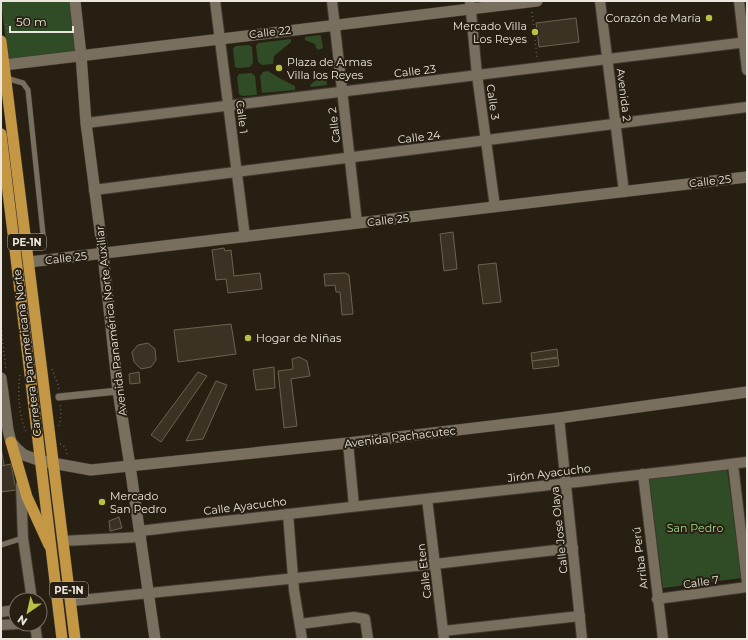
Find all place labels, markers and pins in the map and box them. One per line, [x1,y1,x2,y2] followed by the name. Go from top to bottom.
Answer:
[606,11,701,25] place label: Corazón de María
[704,13,714,23] marker: Corazón de María
[453,19,528,46] place label: Mercado Villa Los Reyes
[530,27,540,37] marker: Mercado Villa Los Reyes
[287,55,373,82] place label: Plaza de Armas Villa los Reyes
[274,63,284,73] marker: Plaza de Armas Villa los Reyes
[256,331,342,345] place label: Hogar de Niñas
[243,333,253,343] marker: Hogar de Niñas
[110,489,167,516] place label: Mercado San Pedro
[97,497,107,507] marker: Mercado San Pedro

